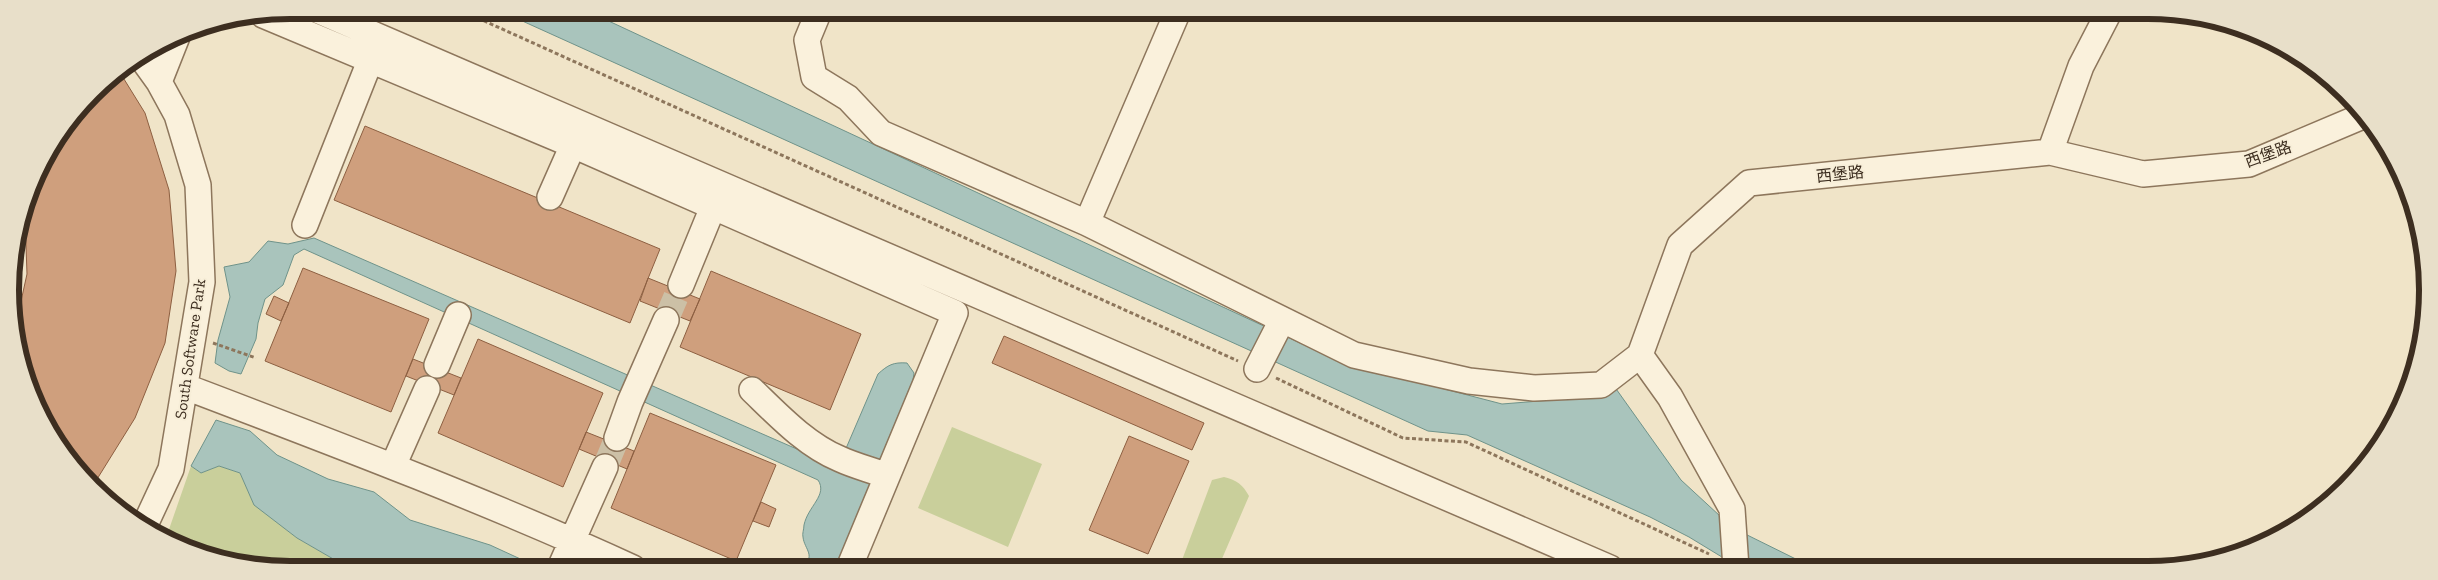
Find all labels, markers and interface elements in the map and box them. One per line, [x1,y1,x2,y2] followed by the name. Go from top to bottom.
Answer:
[2242,137,2294,171] street label: 西堡路
[1815,162,1865,186] street label: 西堡路
[171,277,209,420] street label: South Software Park

